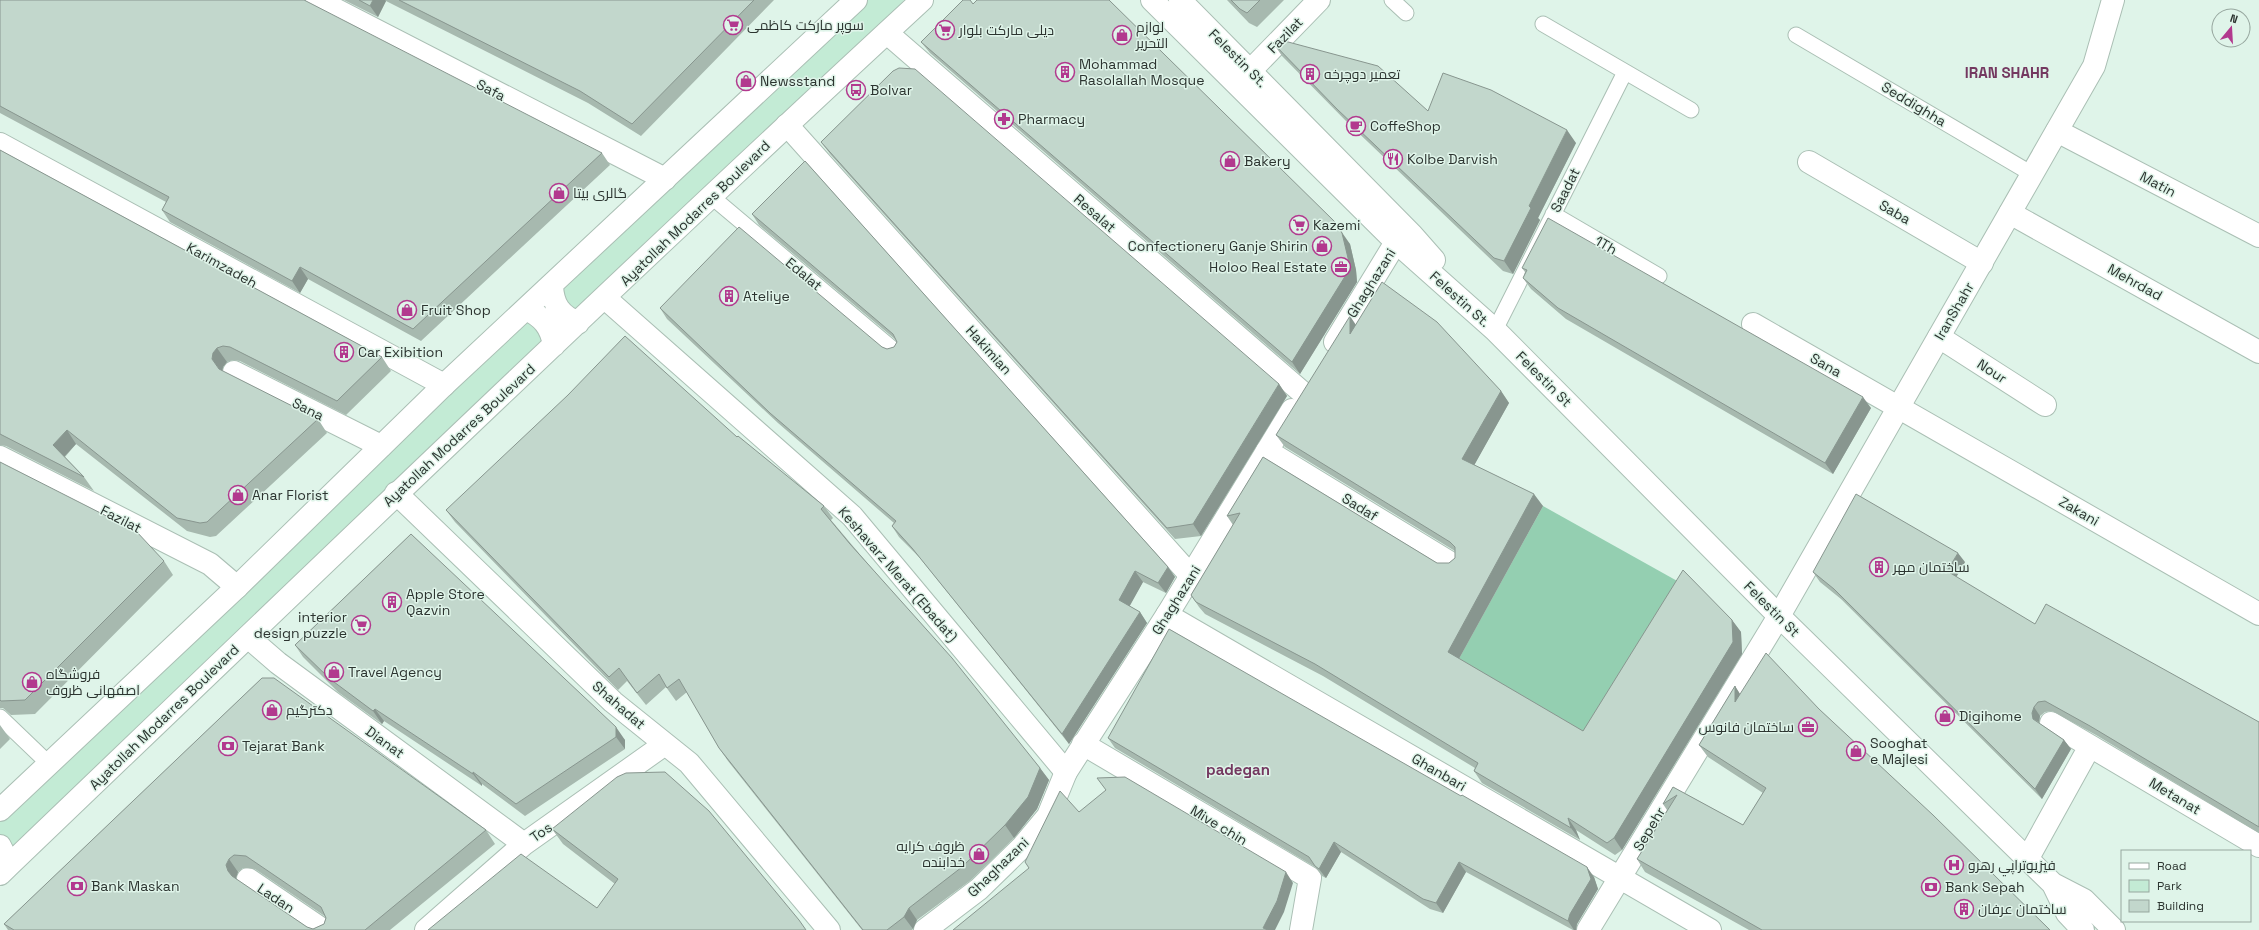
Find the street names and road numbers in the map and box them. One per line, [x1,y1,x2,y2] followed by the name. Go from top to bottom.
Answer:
[1263,13,1307,57] street label: Fazilat
[1205,25,1271,91] street label: Felestin St.
[473,75,509,105] street label: Safa
[1878,78,1950,130] street label: Seddighha
[616,136,774,290] street label: Ayatollah Modarres Boulevard
[1546,165,1584,215] street label: Saadat
[2137,167,2179,201] street label: Matin
[1070,190,1120,236] street label: Resalat
[1876,196,1914,228] street label: Saba
[1592,232,1620,258] street label: 1Th
[183,238,261,292] street label: Karimzadeh
[1343,245,1399,321] street label: Ghaghazani
[782,253,826,295] street label: Edalat
[2104,260,2166,304] street label: Mehrdad
[1426,267,1494,331] street label: Felestin St.
[1930,279,1978,343] street label: IranShahr
[962,322,1016,378] street label: Hakimian
[1512,347,1576,411] street label: Felestin St
[1807,349,1845,381] street label: Sana
[1974,355,2010,387] street label: Nour
[379,360,539,510] street label: Ayatollah Modarres Boulevard
[289,393,327,425] street label: Sana
[1339,489,1381,525] street label: Sadaf
[2056,492,2102,530] street label: Zakani
[97,501,145,537] street label: Fazilat
[834,503,962,645] street label: Keshavarz Merat (Ebadat)
[1148,562,1204,638] street label: Ghaghazani
[1740,577,1804,641] street label: Felestin St
[85,640,243,794] street label: Ayatollah Modarres Boulevard
[589,677,649,733] street label: Shahadat
[362,722,408,762] street label: Dianat
[1408,749,1470,795] street label: Ghanbari
[2146,774,2204,818] street label: Metanat
[1187,801,1251,849] street label: Mive chin
[1629,804,1669,854] street label: Sepehr
[526,818,556,846] street label: Tos
[963,833,1033,901] street label: Ghaghazani
[254,879,298,917] street label: Ladan

